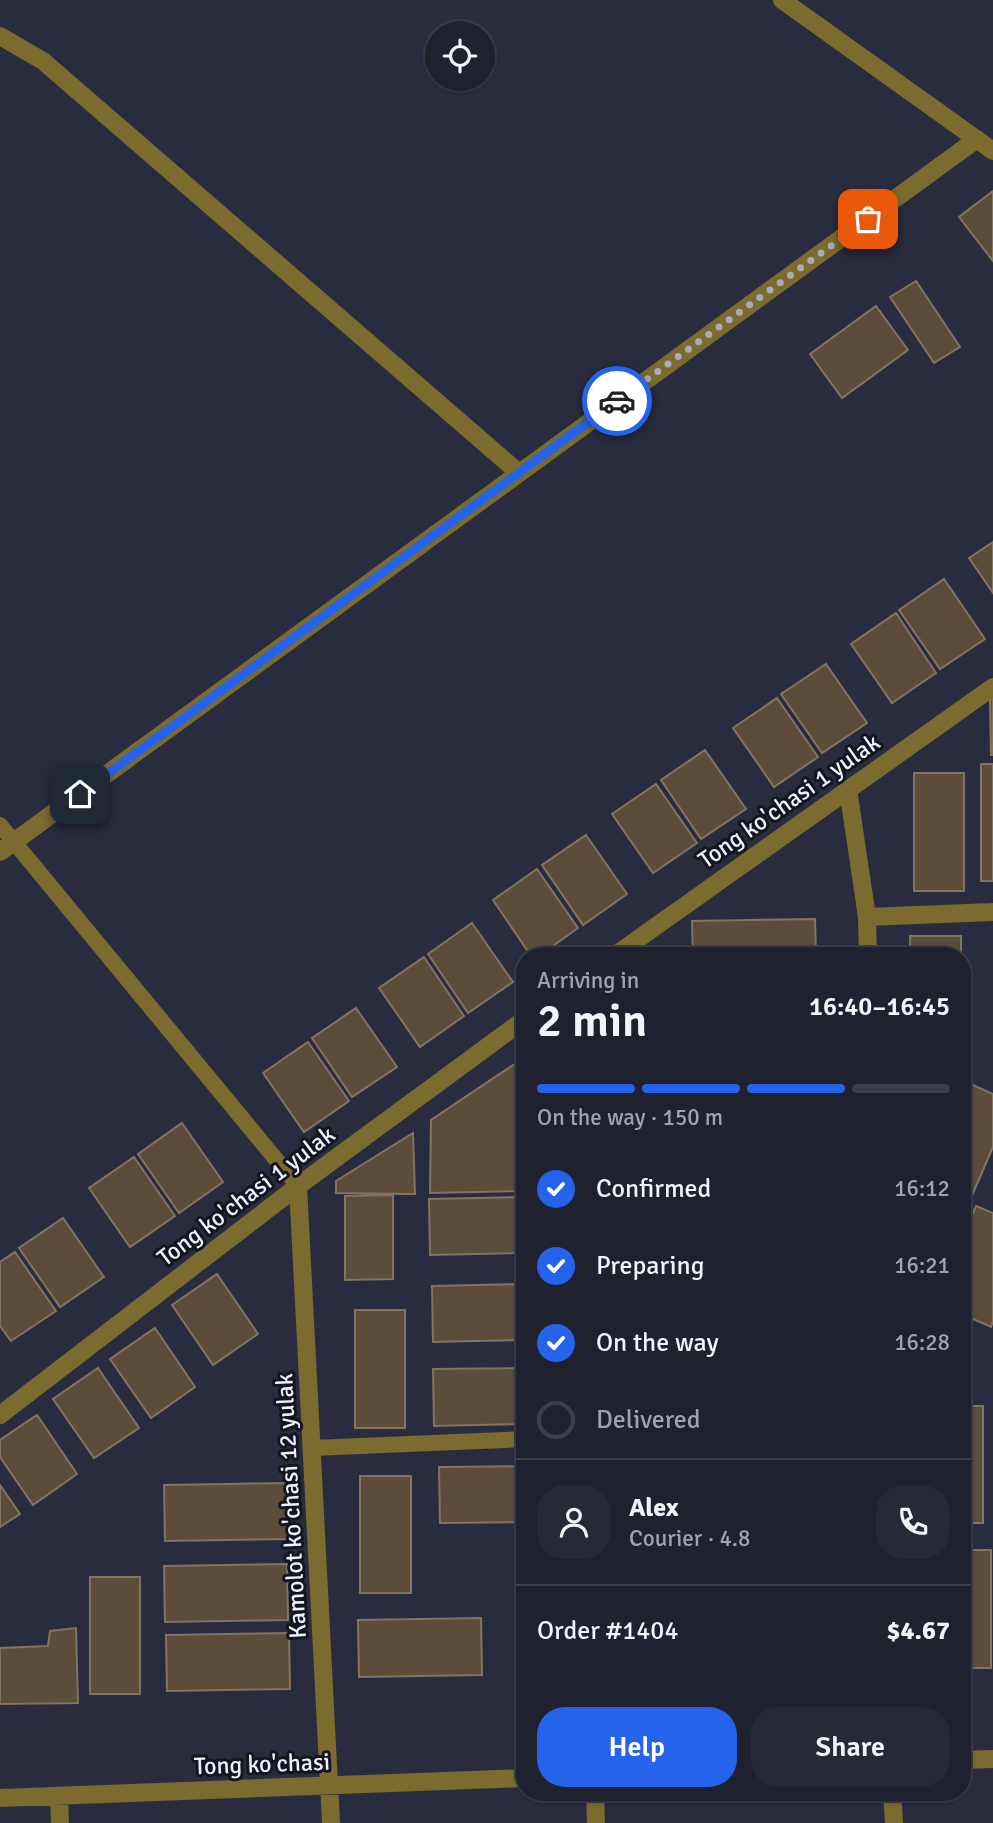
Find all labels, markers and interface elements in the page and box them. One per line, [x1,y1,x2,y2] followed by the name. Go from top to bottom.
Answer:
[425,21,495,91] map controls
[425,21,495,91] button: locate
[838,189,898,249] pin
[849,200,887,238] icon: bag
[582,366,652,436] courier
[598,382,636,420] icon: car
[692,727,886,875] street label: Tong ko'chasi 1 yulak
[50,764,110,824] pin
[61,775,99,813] icon: home
[537,966,639,995] text: Arriving in
[809,991,950,1023] text: 16:40–16:45
[537,993,647,1049] text: 2 min
[537,1103,723,1132] text: On the way · 150 m
[151,1119,341,1273] street label: Tong ko'chasi 1 yulak
[537,1170,575,1208] icon: check
[596,1173,711,1205] text: Confirmed
[894,1174,950,1203] text: 16:12
[537,1247,575,1285] icon: check
[596,1250,704,1282] text: Preparing
[894,1251,950,1280] text: 16:21
[537,1324,575,1362] icon: check
[596,1327,719,1359] text: On the way
[894,1328,950,1357] text: 16:28
[269,1373,313,1639] street label: Kamolot ko'chasi 12 yulak
[596,1404,701,1436] text: Delivered
[537,1485,611,1559] button: person
[876,1485,950,1559] button: phone
[629,1492,679,1524] text: Alex
[629,1524,750,1553] text: Courier · 4.8
[537,1615,678,1647] text: Order #1404
[886,1615,950,1647] text: $4.67
[537,1707,737,1787] button: Help
[751,1707,950,1787] button: Share
[194,1747,330,1781] street label: Tong ko'chasi

